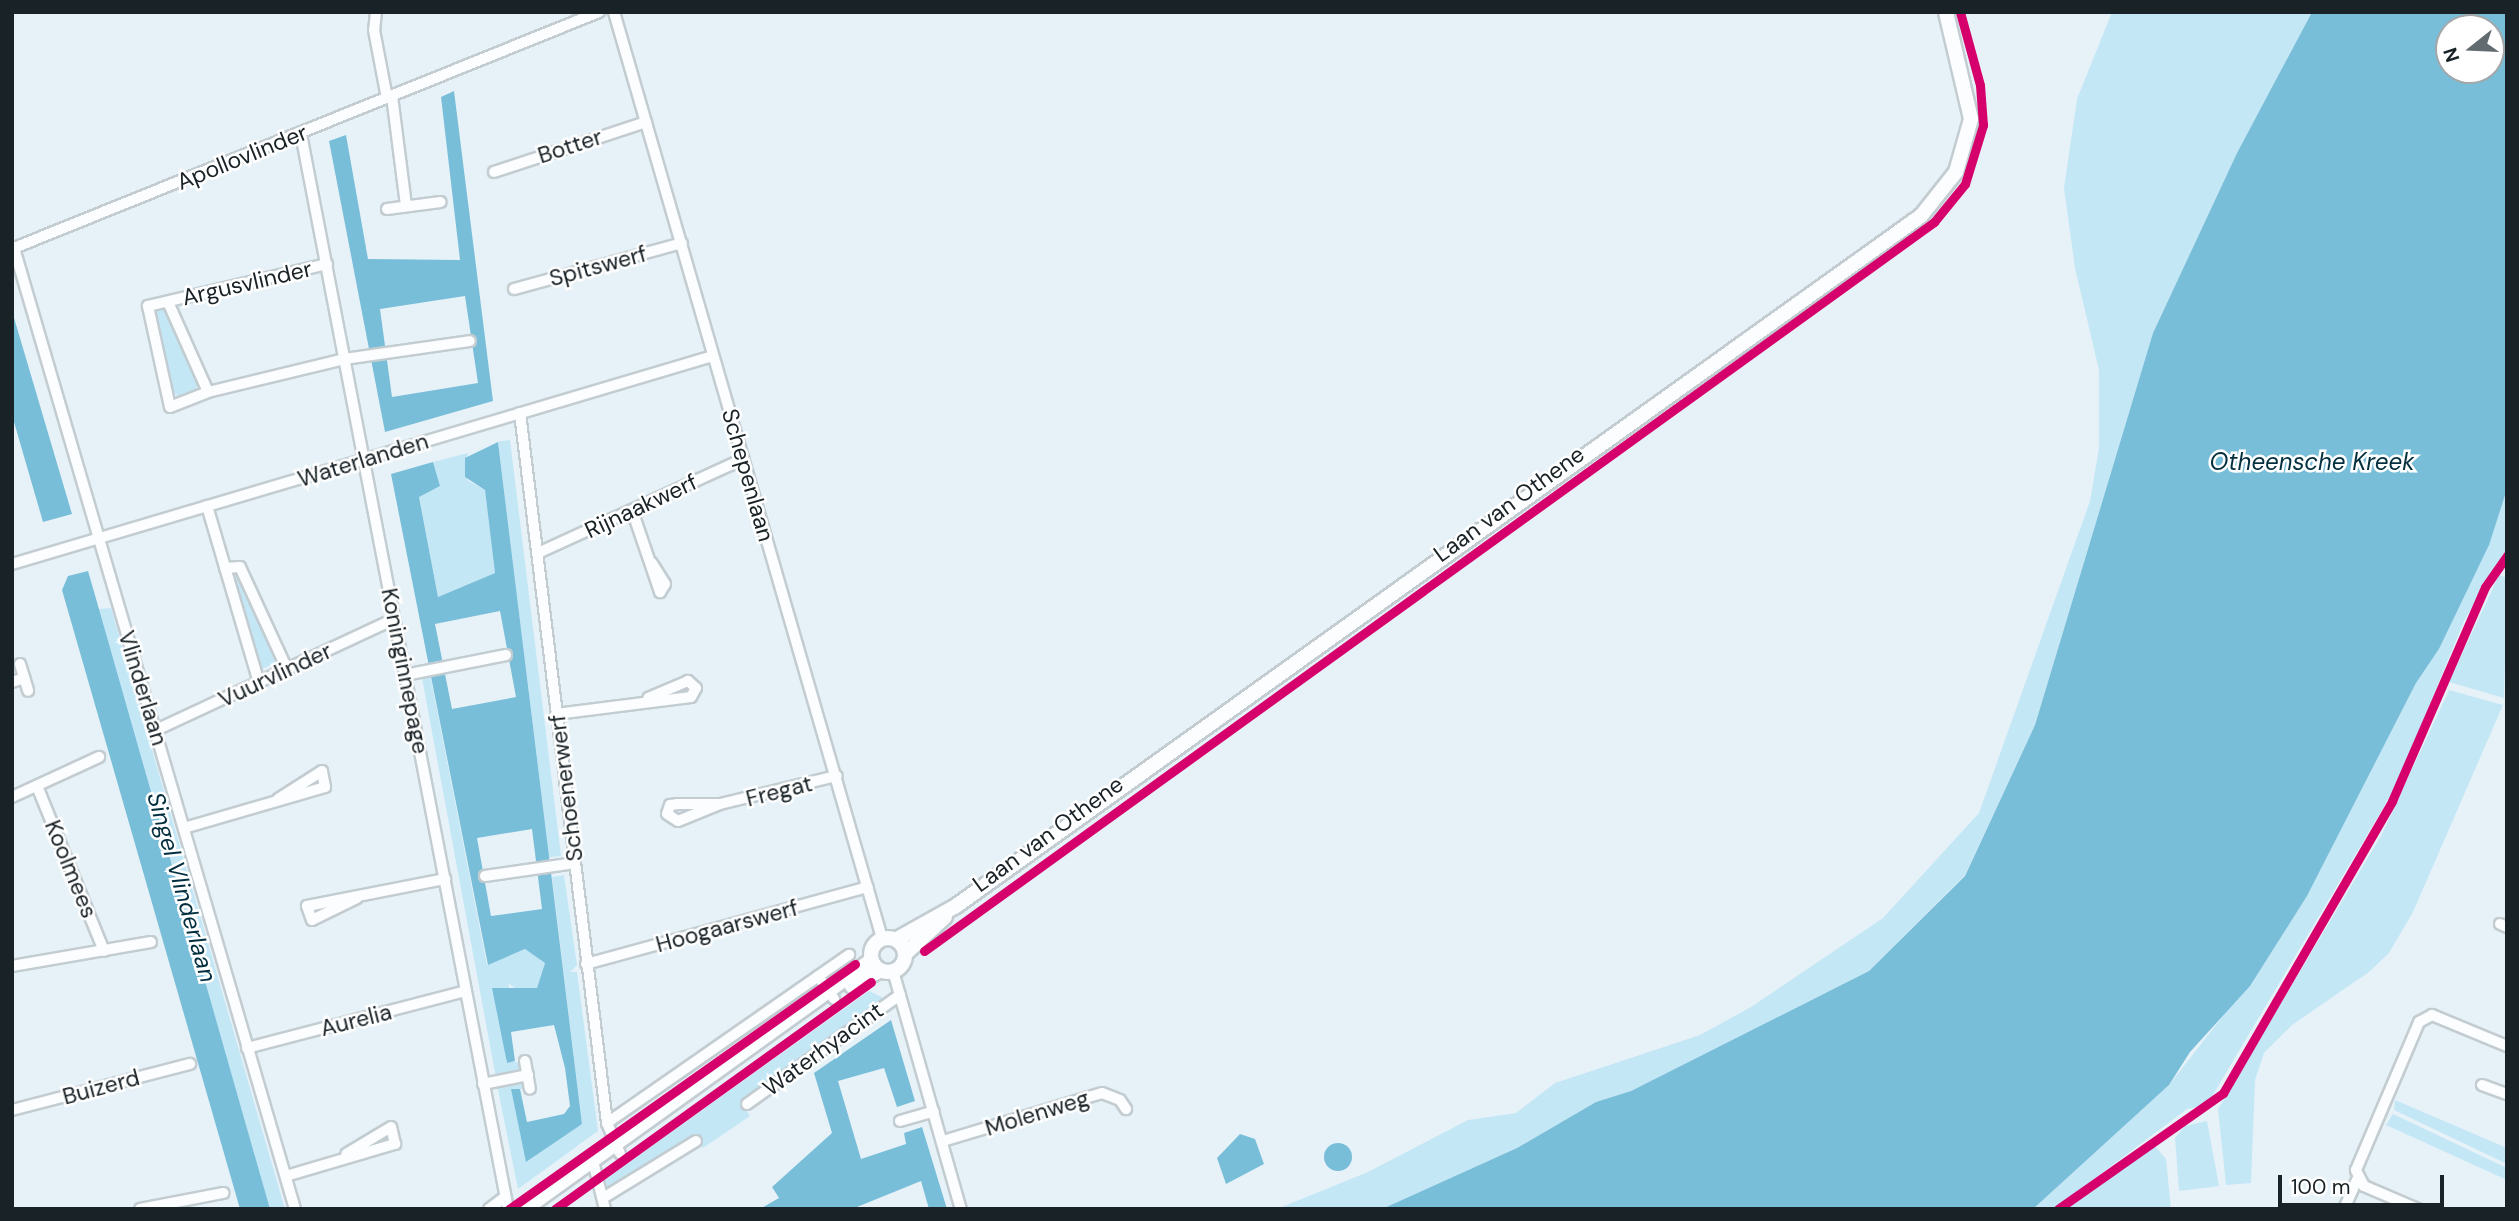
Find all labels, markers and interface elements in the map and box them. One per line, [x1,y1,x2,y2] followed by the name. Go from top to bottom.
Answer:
[2435,14,2505,84] north arrow
[2437,45,2465,65] text: N
[173,118,311,196] street label: Apollovlinder
[534,123,606,169] street label: Botter
[546,240,650,292] street label: Spitswerf
[179,255,315,311] street label: Argusvlinder
[716,405,780,545] street label: Schepenlaan
[294,427,432,493] street label: Waterlanden
[1428,440,1590,568] street label: Laan van Othene
[2210,448,2414,476] water label: Otheensche Kreek
[580,468,702,544] street label: Rijnaakwerf
[375,586,435,756] street label: Koninginnepage
[112,627,174,749] street label: Vlinderlaan
[214,637,336,713] street label: Vuurvlinder
[543,713,589,863] street label: Schoenerwerf
[743,769,815,813] street label: Fregat
[967,770,1129,898] street label: Laan van Othene
[141,789,223,985] water label: Singel Vlinderlaan
[39,816,103,922] street label: Koolmees
[653,894,801,958] street label: Hoogaarswerf
[757,996,889,1102] street label: Waterhyacint
[317,998,395,1042] street label: Aurelia
[59,1063,143,1111] street label: Buizerd
[982,1084,1092,1142] street label: Molenweg
[2281,1162,2447,1206] scale bar
[2291,1173,2351,1201] text: 100 m

